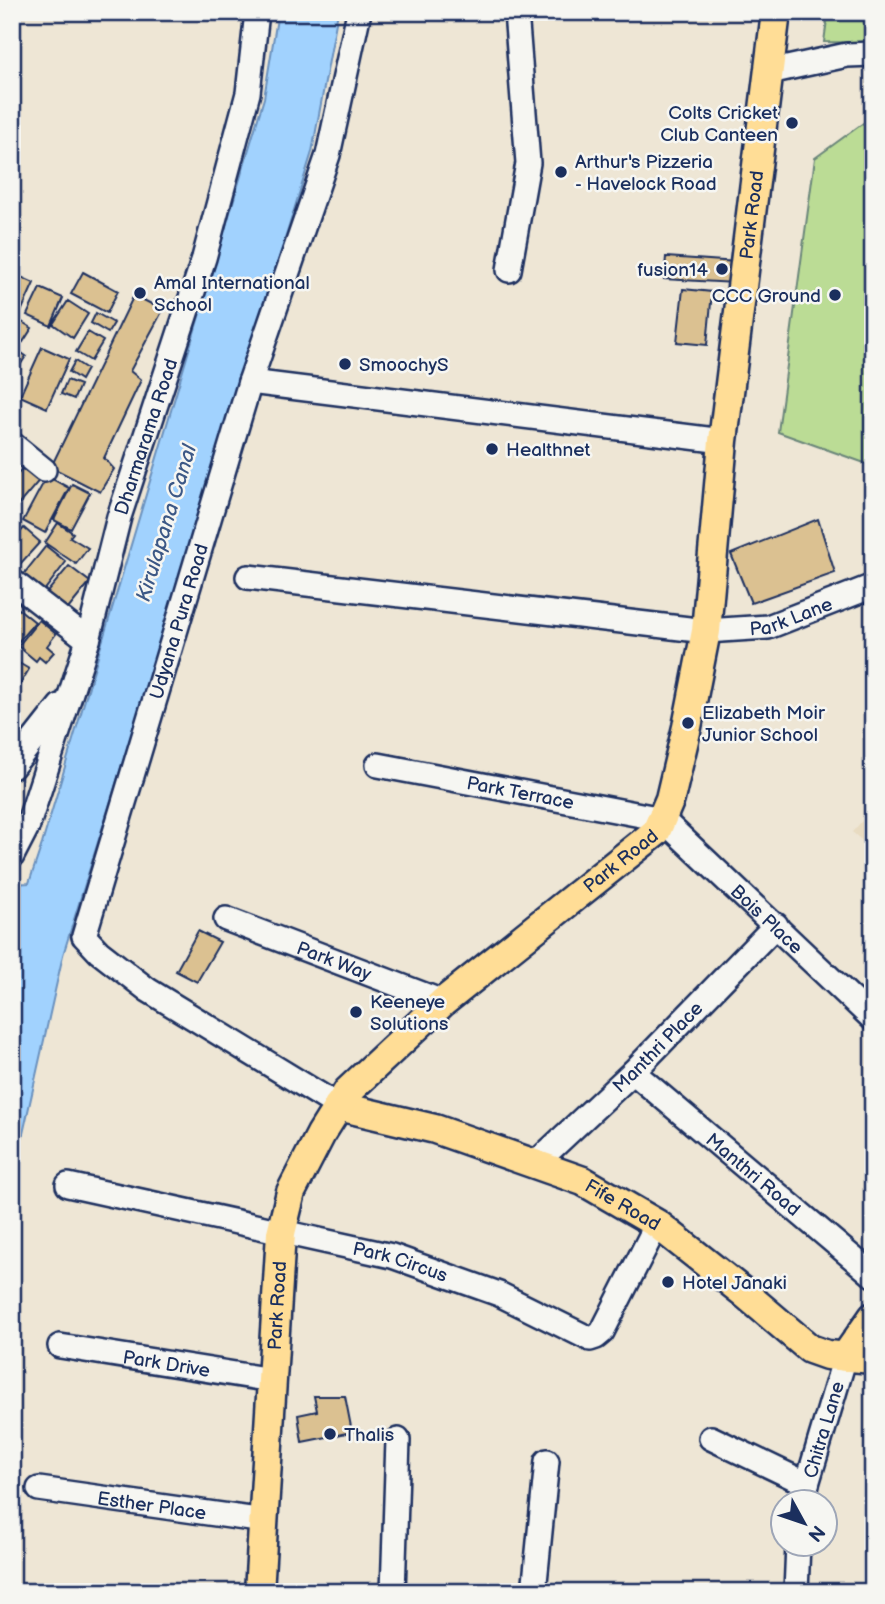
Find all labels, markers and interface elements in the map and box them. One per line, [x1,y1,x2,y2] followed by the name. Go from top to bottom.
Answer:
[660,102,778,147] place label: Colts Cricket Club Canteen
[784,115,800,131] marker: Colts Cricket Club Canteen
[575,151,717,196] place label: Arthur's Pizzeria - Havelock Road
[553,164,569,180] marker: Arthur's Pizzeria - Havelock Road
[736,169,769,261] street label: Park Road
[638,259,708,282] place label: fusion14
[714,261,730,277] marker: fusion14
[154,272,310,317] place label: Amal International School
[132,285,148,301] marker: Amal International School
[712,285,821,308] place label: CCC Ground
[827,287,843,303] marker: CCC Ground
[359,354,449,377] place label: SmoochyS
[110,356,183,518] street label: Dharmarama Road
[337,356,353,372] marker: SmoochyS
[506,439,590,462] place label: Healthnet
[131,441,203,605] water label: Kirulapana Canal
[484,441,500,457] marker: Healthnet
[146,541,214,702] street label: Udyana Pura Road
[749,593,836,641] street label: Park Lane
[702,702,826,747] place label: Elizabeth Moir Junior School
[680,715,696,731] marker: Elizabeth Moir Junior School
[465,772,576,815] street label: Park Terrace
[579,825,663,898] street label: Park Road
[725,880,807,959] street label: Bois Place
[293,937,375,987] street label: Park Way
[370,991,448,1036] place label: Keeneye Solutions
[608,997,708,1098] street label: Manthri Place
[348,1004,364,1020] marker: Keeneye Solutions
[701,1129,805,1222] street label: Manthri Road
[581,1175,664,1237] street label: Fife Road
[351,1238,450,1288] street label: Park Circus
[264,1260,292,1351] street label: Park Road
[682,1272,787,1295] place label: Hotel Janaki
[660,1274,676,1290] marker: Hotel Janaki
[121,1346,212,1383] street label: Park Drive
[799,1379,850,1481] street label: Chitra Lane
[344,1424,394,1447] place label: Thalis
[322,1426,338,1442] marker: Thalis
[96,1487,208,1526] street label: Esther Place
[770,1488,840,1558] north arrow
[802,1520,829,1546] text: N

